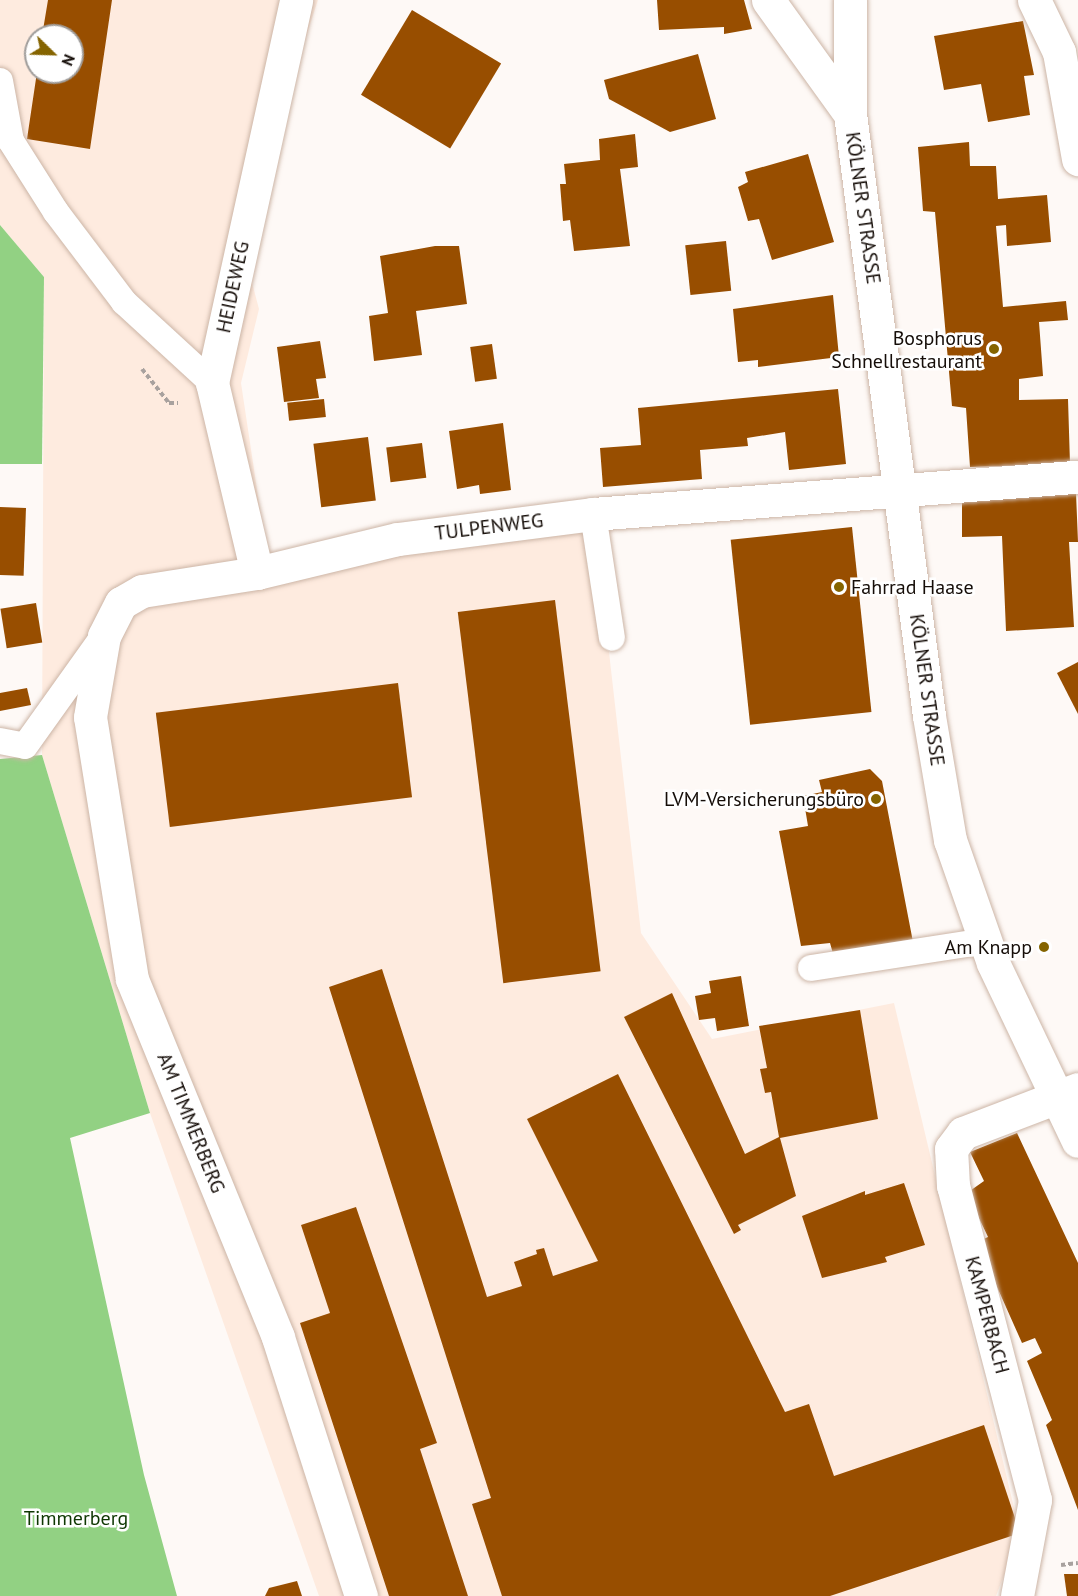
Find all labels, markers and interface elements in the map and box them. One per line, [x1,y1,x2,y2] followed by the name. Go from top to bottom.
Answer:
[24,24,84,84] north arrow
[57,51,80,69] text: N
[840,130,886,286] street label: KÖLNER STRASSE
[212,239,254,335] street label: HEIDEWEG
[831,326,982,373] place label: Bosphorus Schnellrestaurant
[987,342,1001,356] marker: Bosphorus Schnellrestaurant
[433,508,545,546] street label: TULPENWEG
[851,575,974,599] place label: Fahrrad Haase
[832,580,846,594] marker: Fahrrad Haase
[904,612,950,768] street label: KÖLNER STRASSE
[664,787,864,811] place label: LVM-Versicherungsbüro
[869,792,883,806] marker: LVM-Versicherungsbüro
[945,935,1032,959] place label: Am Knapp
[1037,940,1051,954] marker: Am Knapp
[152,1049,230,1197] street label: AM TIMMERBERG
[960,1254,1014,1376] street label: KAMPERBACH
[24,1506,128,1530] park label: Timmerberg

